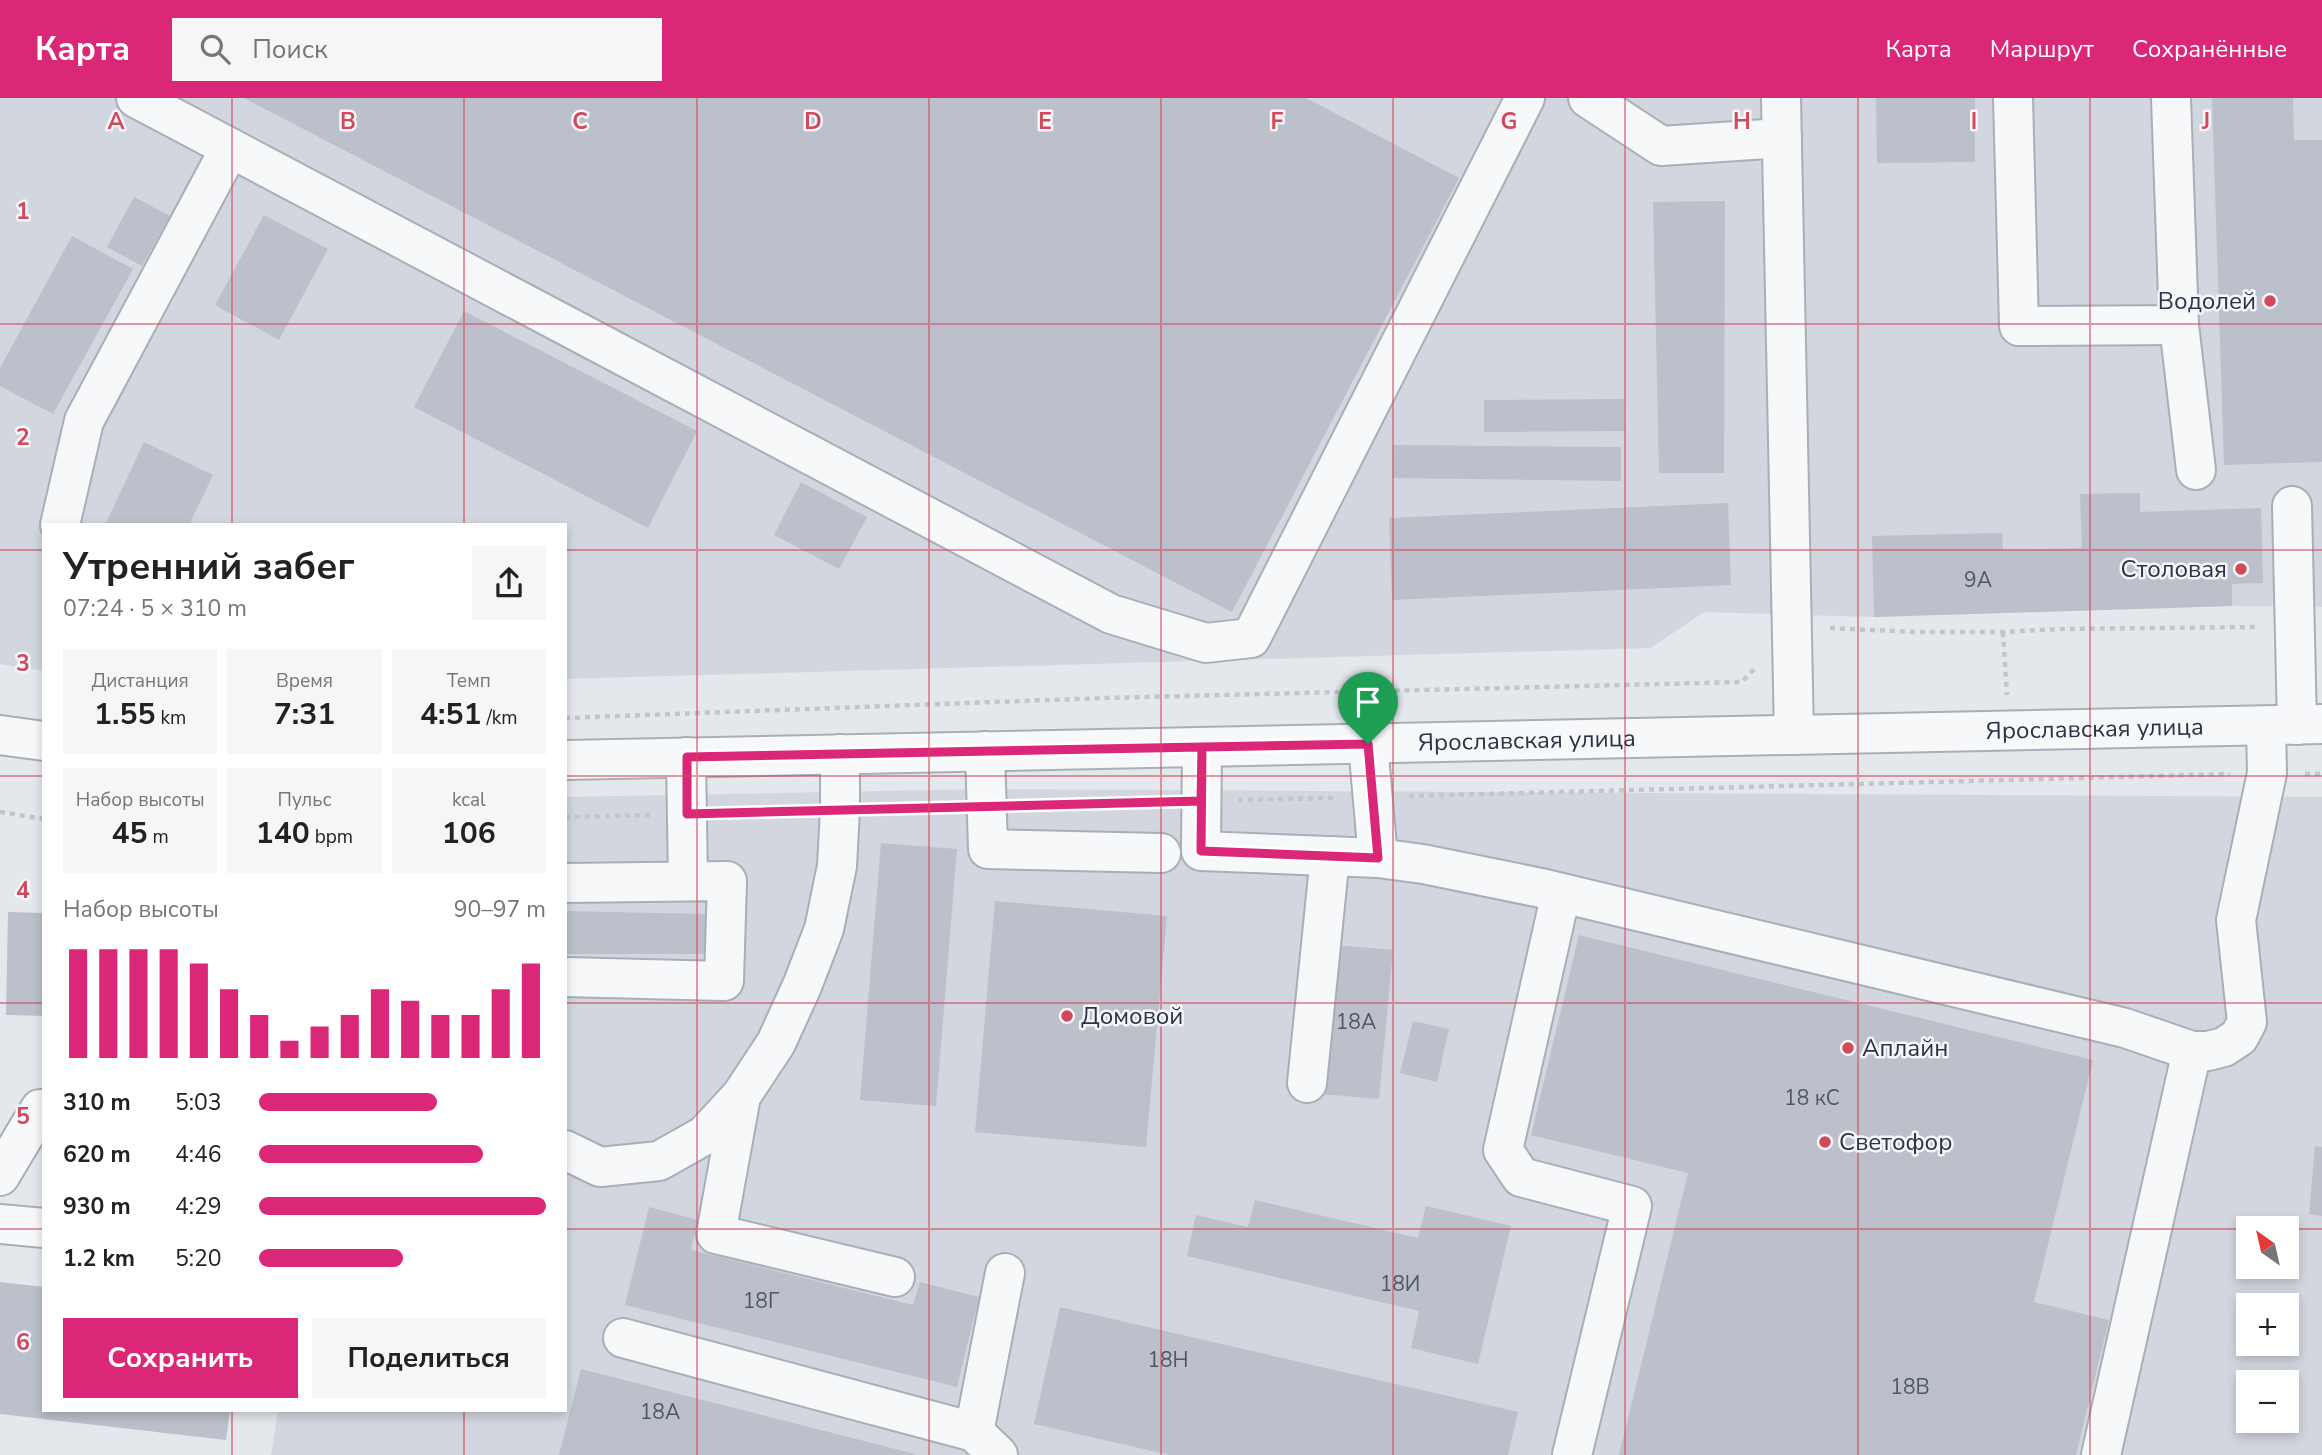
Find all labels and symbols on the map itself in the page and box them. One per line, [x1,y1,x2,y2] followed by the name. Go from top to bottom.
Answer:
[107,106,125,137] text: A
[340,106,356,137] text: B
[572,106,588,137] text: C
[804,106,822,137] text: D
[1038,106,1052,137] text: E
[1271,106,1284,137] text: F
[1501,106,1517,137] text: G
[1733,106,1751,137] text: H
[1971,106,1977,137] text: I
[2201,106,2210,137] text: J
[16,196,30,227] text: 1
[2158,285,2256,317] place label: Водолей
[2262,293,2278,309] marker: Водолей
[16,422,30,453] text: 2
[2121,553,2227,585] place label: Столовая
[2233,561,2249,577] marker: Столовая
[1964,566,1992,594] house number: 9А
[16,648,30,679] text: 3
[1338,672,1398,744] pin
[1985,710,2204,747] street label: Ярославская улица
[1417,722,1636,759] street label: Ярославская улица
[16,875,30,906] text: 4
[1081,1000,1183,1032] place label: Домовой
[1059,1008,1075,1024] marker: Домовой
[1336,1008,1376,1036] house number: 18А
[1862,1032,1948,1064] place label: Аплайн
[1840,1040,1856,1056] marker: Аплайн
[1784,1084,1840,1112] house number: 18 кС
[16,1101,30,1132] text: 5
[1839,1126,1952,1158] place label: Светофор
[1817,1134,1833,1150] marker: Светофор
[2236,1216,2300,1279] north arrow
[1380,1270,1420,1298] house number: 18И
[743,1287,780,1315] house number: 18Г
[16,1327,30,1358] text: 6
[1147,1346,1189,1374] house number: 18Н
[1890,1373,1930,1401] house number: 18В
[640,1398,680,1426] house number: 18А

